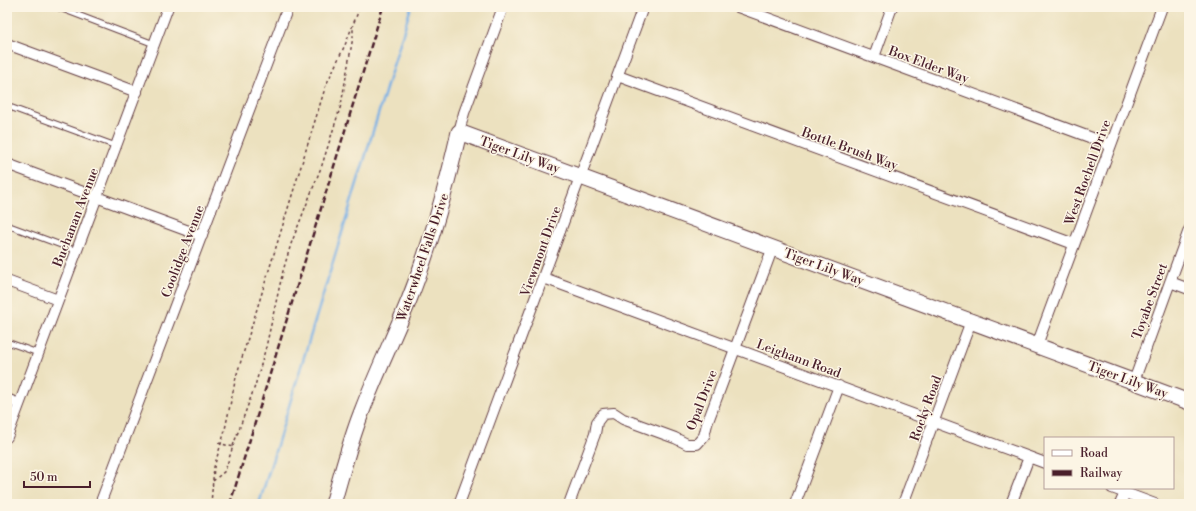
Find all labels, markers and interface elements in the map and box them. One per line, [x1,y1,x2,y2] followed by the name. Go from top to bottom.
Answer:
[885,43,972,87] street label: Box Elder Way
[1061,117,1115,228] street label: West Rochell Drive
[798,124,901,174] street label: Bottle Brush Way
[477,133,563,177] street label: Tiger Lily Way
[49,165,102,270] street label: Buchanan Avenue
[393,191,453,324] street label: Waterwheel Falls Drive
[158,202,208,300] street label: Coolidge Avenue
[517,203,565,300] street label: Viewmont Drive
[781,245,867,289] street label: Tiger Lily Way
[1129,261,1171,342] street label: Toyabe Street
[754,336,844,382] street label: Leighann Road
[1085,358,1171,402] street label: Tiger Lily Way
[683,367,721,433] street label: Opal Drive
[907,373,945,443] street label: Rocky Road
[1044,437,1174,489] legend
[1080,446,1108,461] text: Road
[24,463,90,489] scale bar
[1080,466,1122,481] text: Railway
[30,470,58,485] text: 50 m

